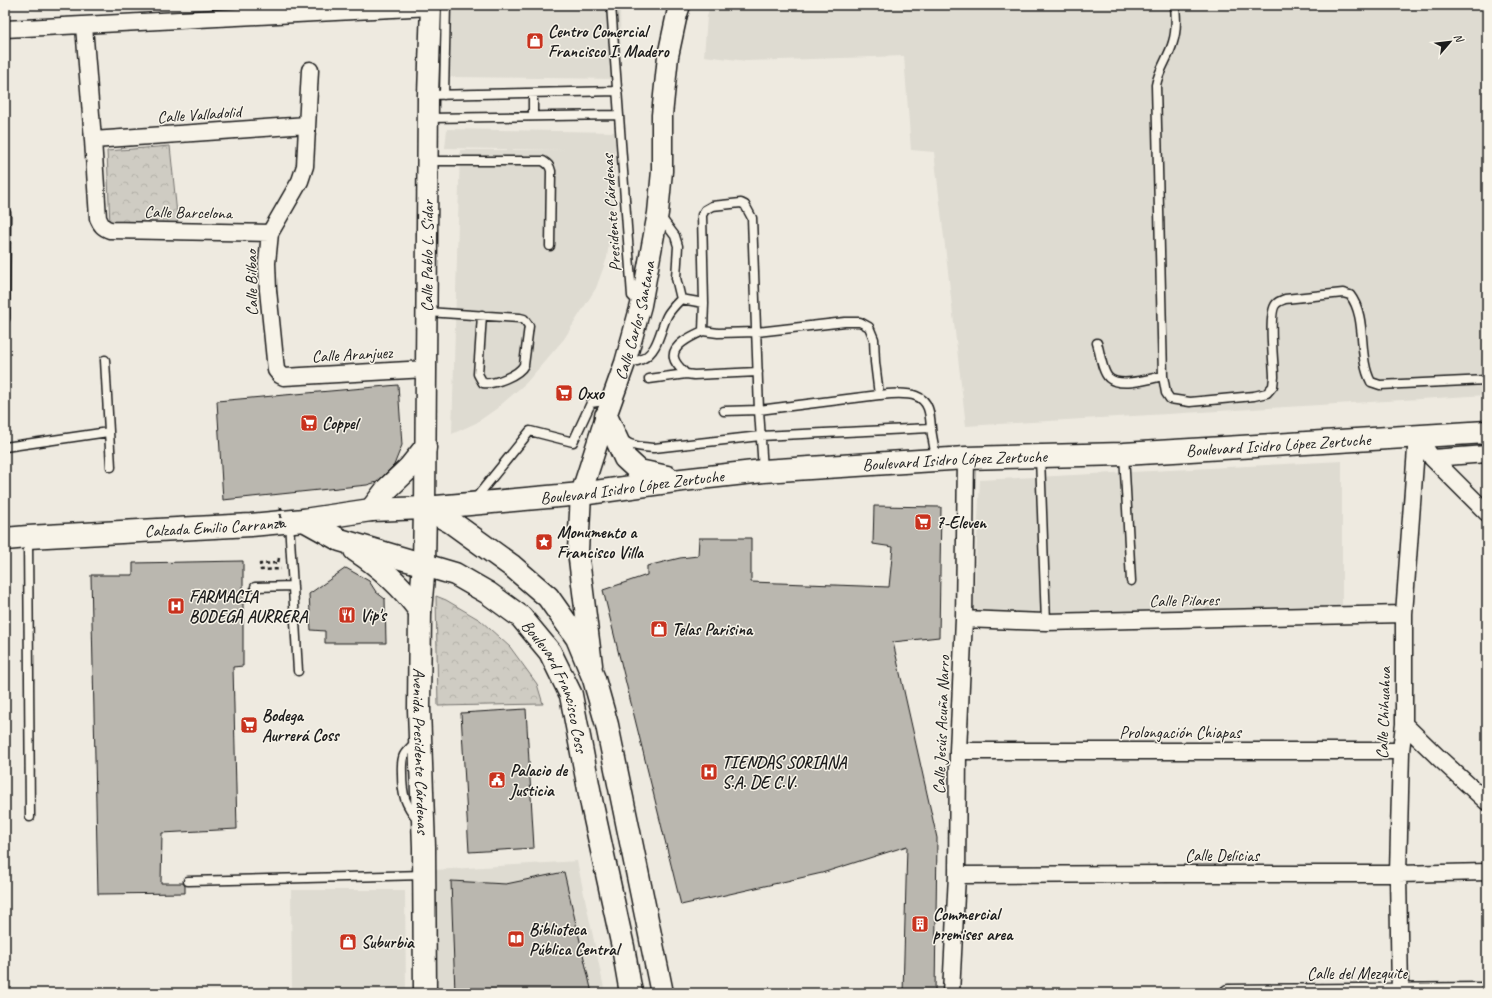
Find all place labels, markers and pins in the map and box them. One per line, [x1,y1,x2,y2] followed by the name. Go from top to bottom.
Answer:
[548,21,670,62] place label: Centro Comercial Francisco I. Madero
[525,31,545,51] shop icon: Centro Comercial Francisco I. Madero
[554,383,574,403] supermarket icon: Oxxo
[577,383,606,404] place label: Oxxo
[299,413,319,433] supermarket icon: Coppel
[322,413,361,434] place label: Coppel
[913,512,933,532] supermarket icon: 7-Eleven
[936,512,987,533] place label: 7-Eleven
[557,522,645,563] place label: Monumento a Francisco Villa
[534,532,554,552] place icon: Monumento a Francisco Villa
[189,586,309,627] place label: FARMACIA BODEGA AURRERA
[166,596,186,616] hospital icon: FARMACIA BODEGA AURRERA
[337,605,357,625] restaurant icon: Vip's
[360,605,388,626] place label: Vip's
[649,619,669,639] shop icon: Telas Parisina
[672,619,754,640] place label: Telas Parisina
[262,705,341,746] place label: Bodega Aurrerá Coss
[239,715,259,735] supermarket icon: Bodega Aurrerá Coss
[722,752,847,793] place label: TIENDAS SORIANA S.A. DE C.V.
[509,760,568,801] place label: Palacio de Justicia
[699,762,719,782] hospital icon: TIENDAS SORIANA S.A. DE C.V.
[487,770,507,790] public building icon: Palacio de Justicia
[933,904,1014,945] place label: Commercial premises area
[910,914,930,934] building icon: Commercial premises area
[529,919,623,960] place label: Biblioteca Pública Central
[506,929,526,949] library icon: Biblioteca Pública Central
[338,932,358,952] shop icon: Suburbia
[361,932,415,953] place label: Suburbia

